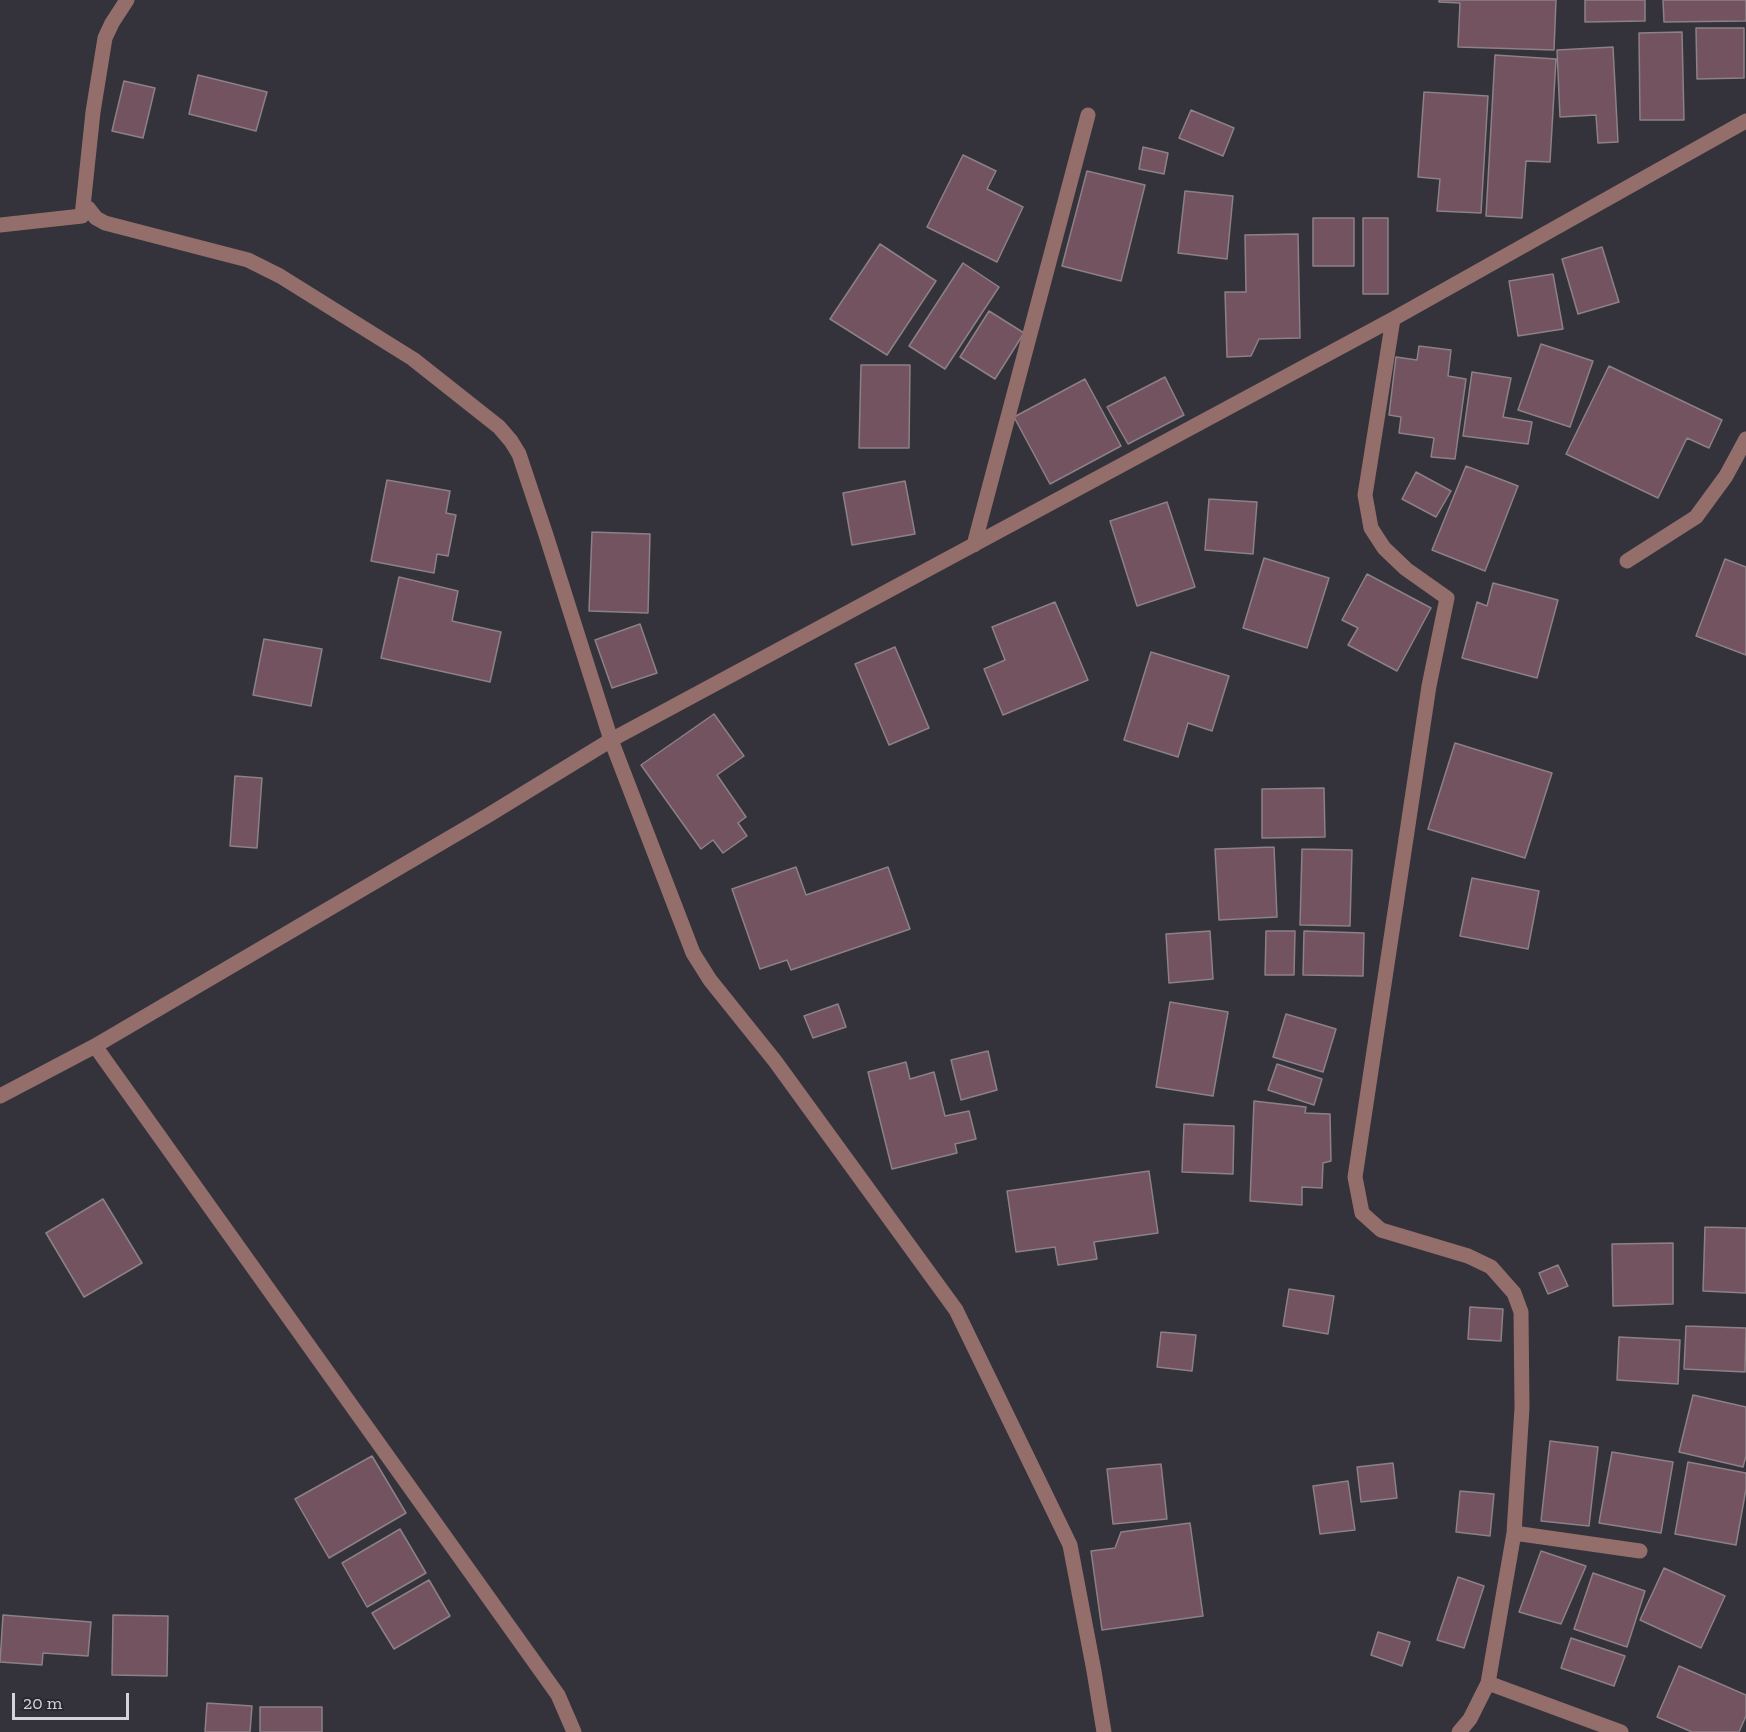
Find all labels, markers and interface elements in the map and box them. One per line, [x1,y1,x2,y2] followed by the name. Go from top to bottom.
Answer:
[15,1681,132,1719] scale bar
[23,1692,62,1714] text: 20 m

